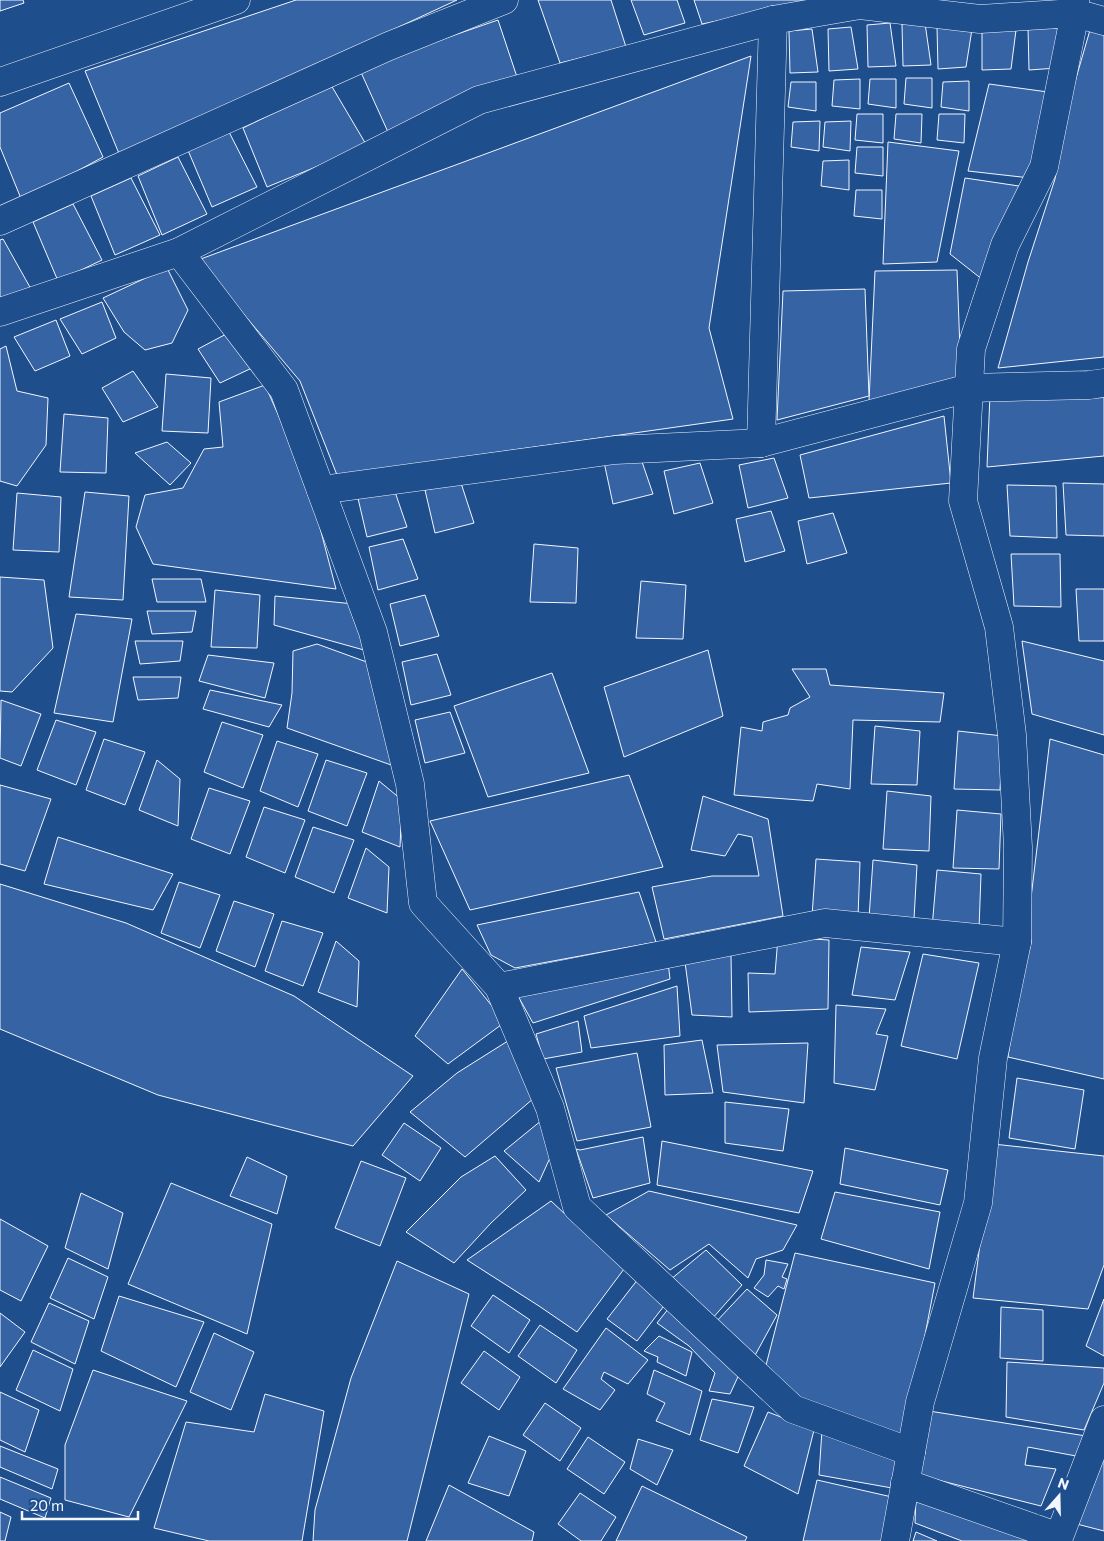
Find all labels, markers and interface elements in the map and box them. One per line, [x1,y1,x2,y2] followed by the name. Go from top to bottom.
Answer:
[1034,1471,1084,1521] north arrow
[1056,1474,1071,1493] text: N
[22,1488,139,1520] scale bar
[30,1496,64,1514] text: 20 m

